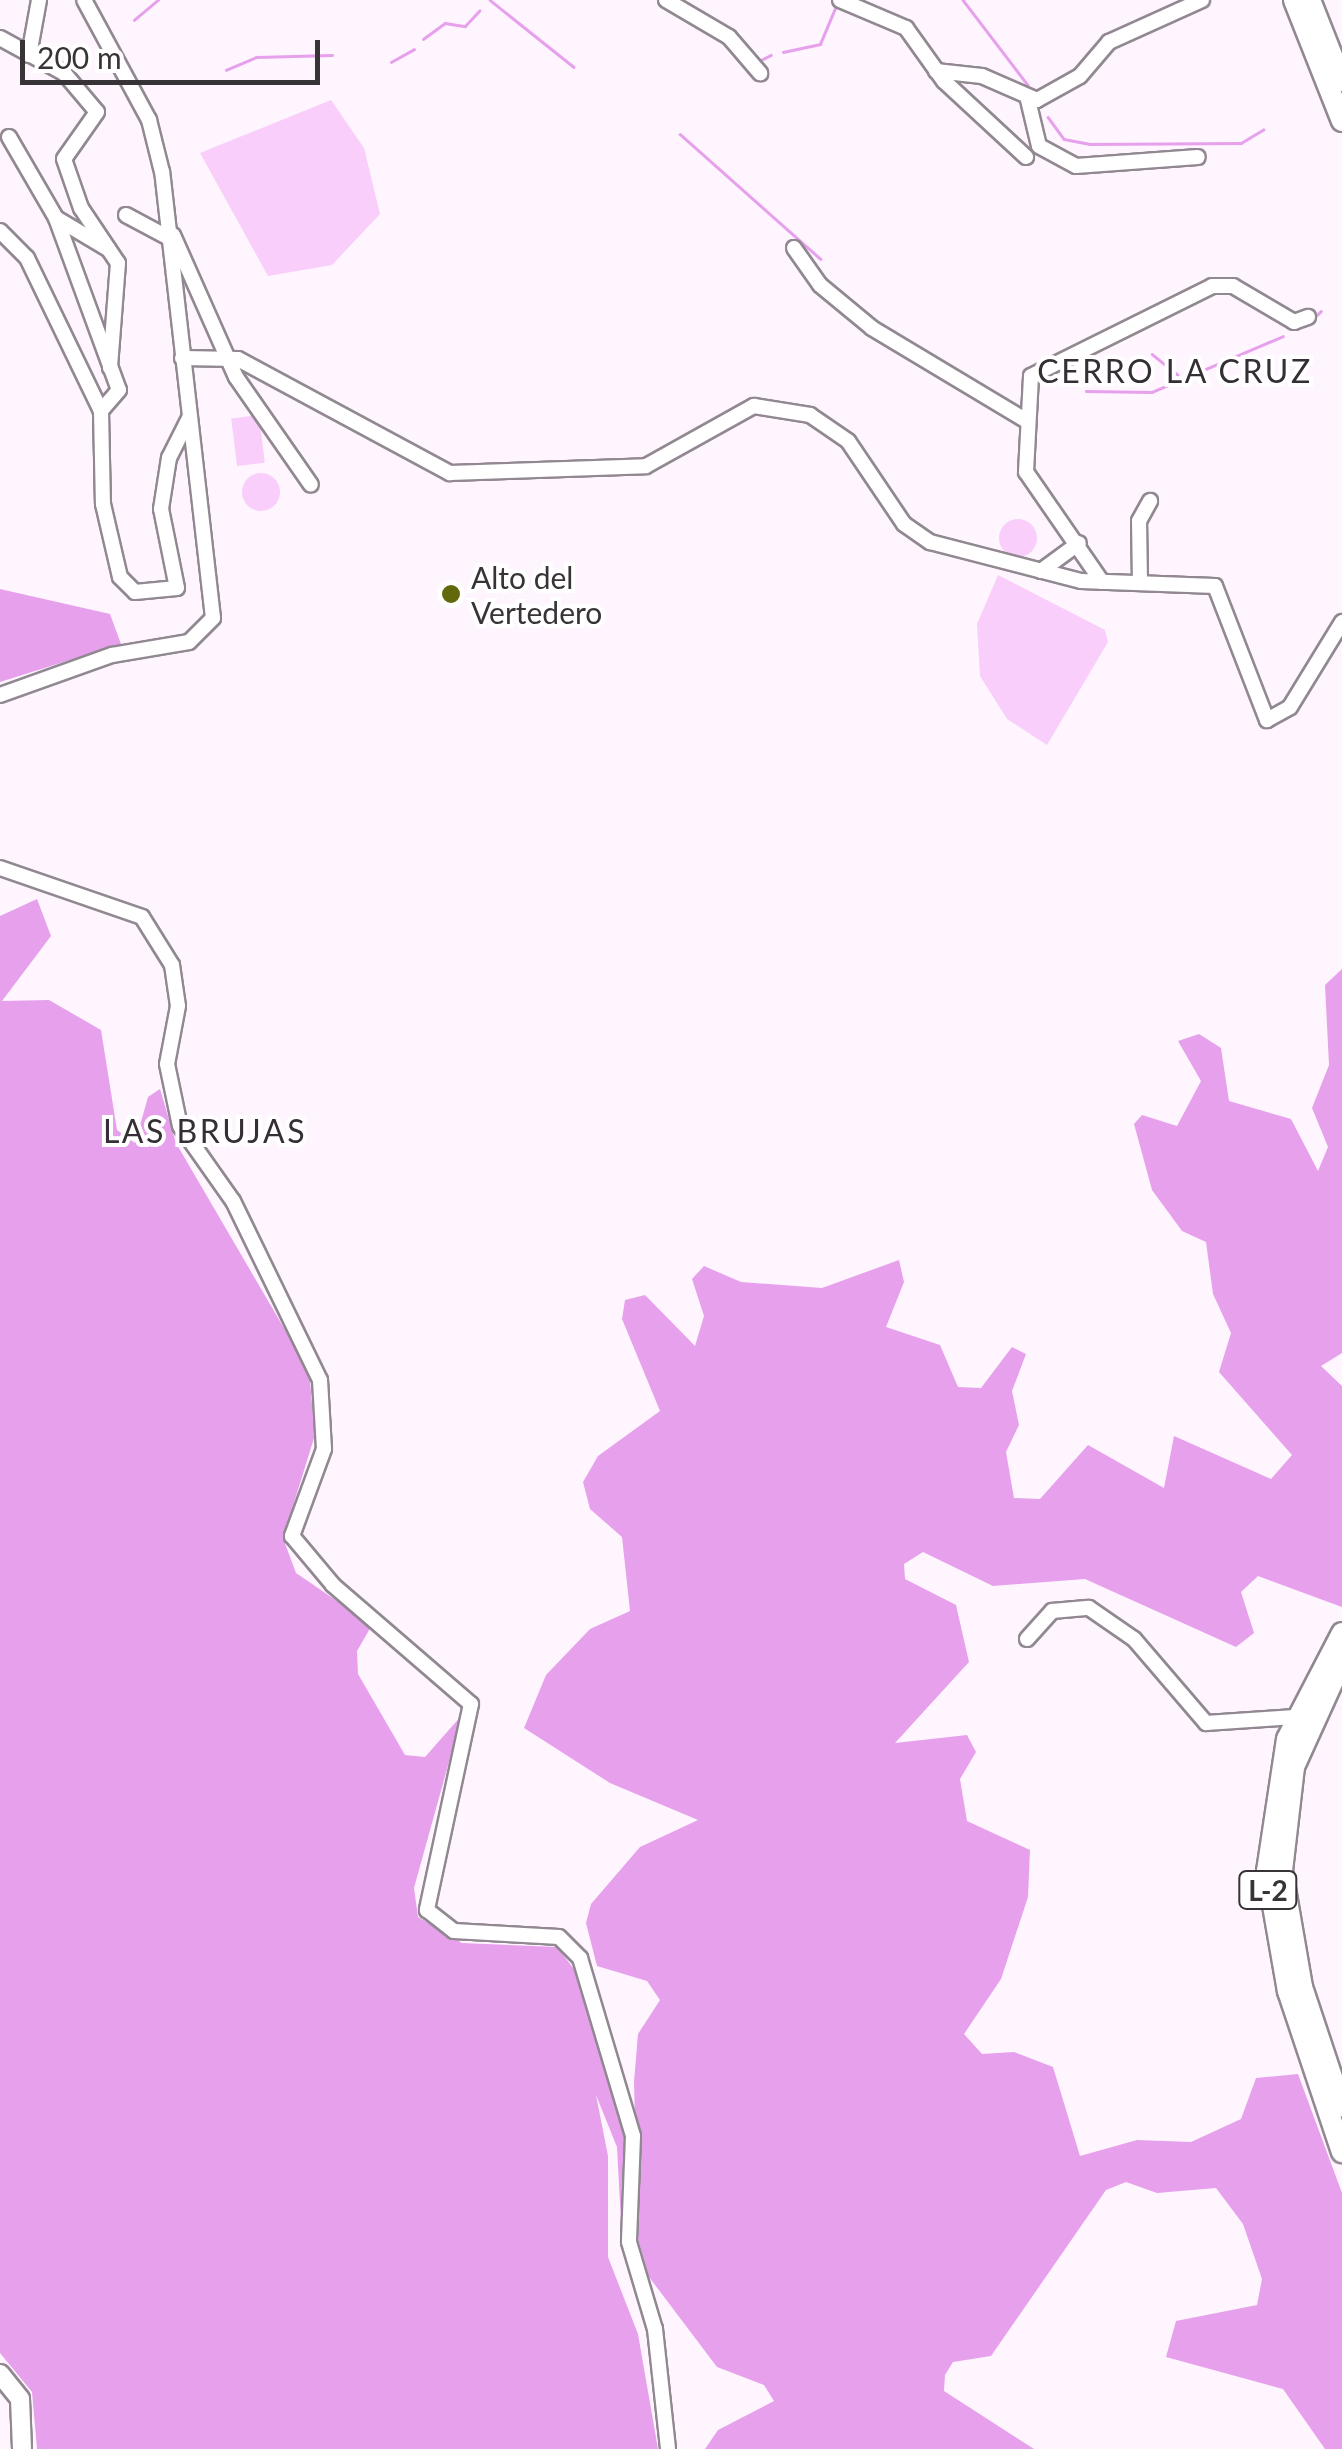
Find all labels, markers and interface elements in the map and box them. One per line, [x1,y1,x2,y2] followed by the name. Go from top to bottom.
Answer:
[25,20,325,82] scale bar
[37,39,122,75] text: 200 m
[1037,352,1313,390] district label: CERRO LA CRUZ
[471,559,602,630] place label: Alto del Vertedero
[440,583,462,605] marker: Alto del Vertedero
[103,1112,307,1150] district label: LAS BRUJAS
[1238,1867,1298,1913] road number: L-2

